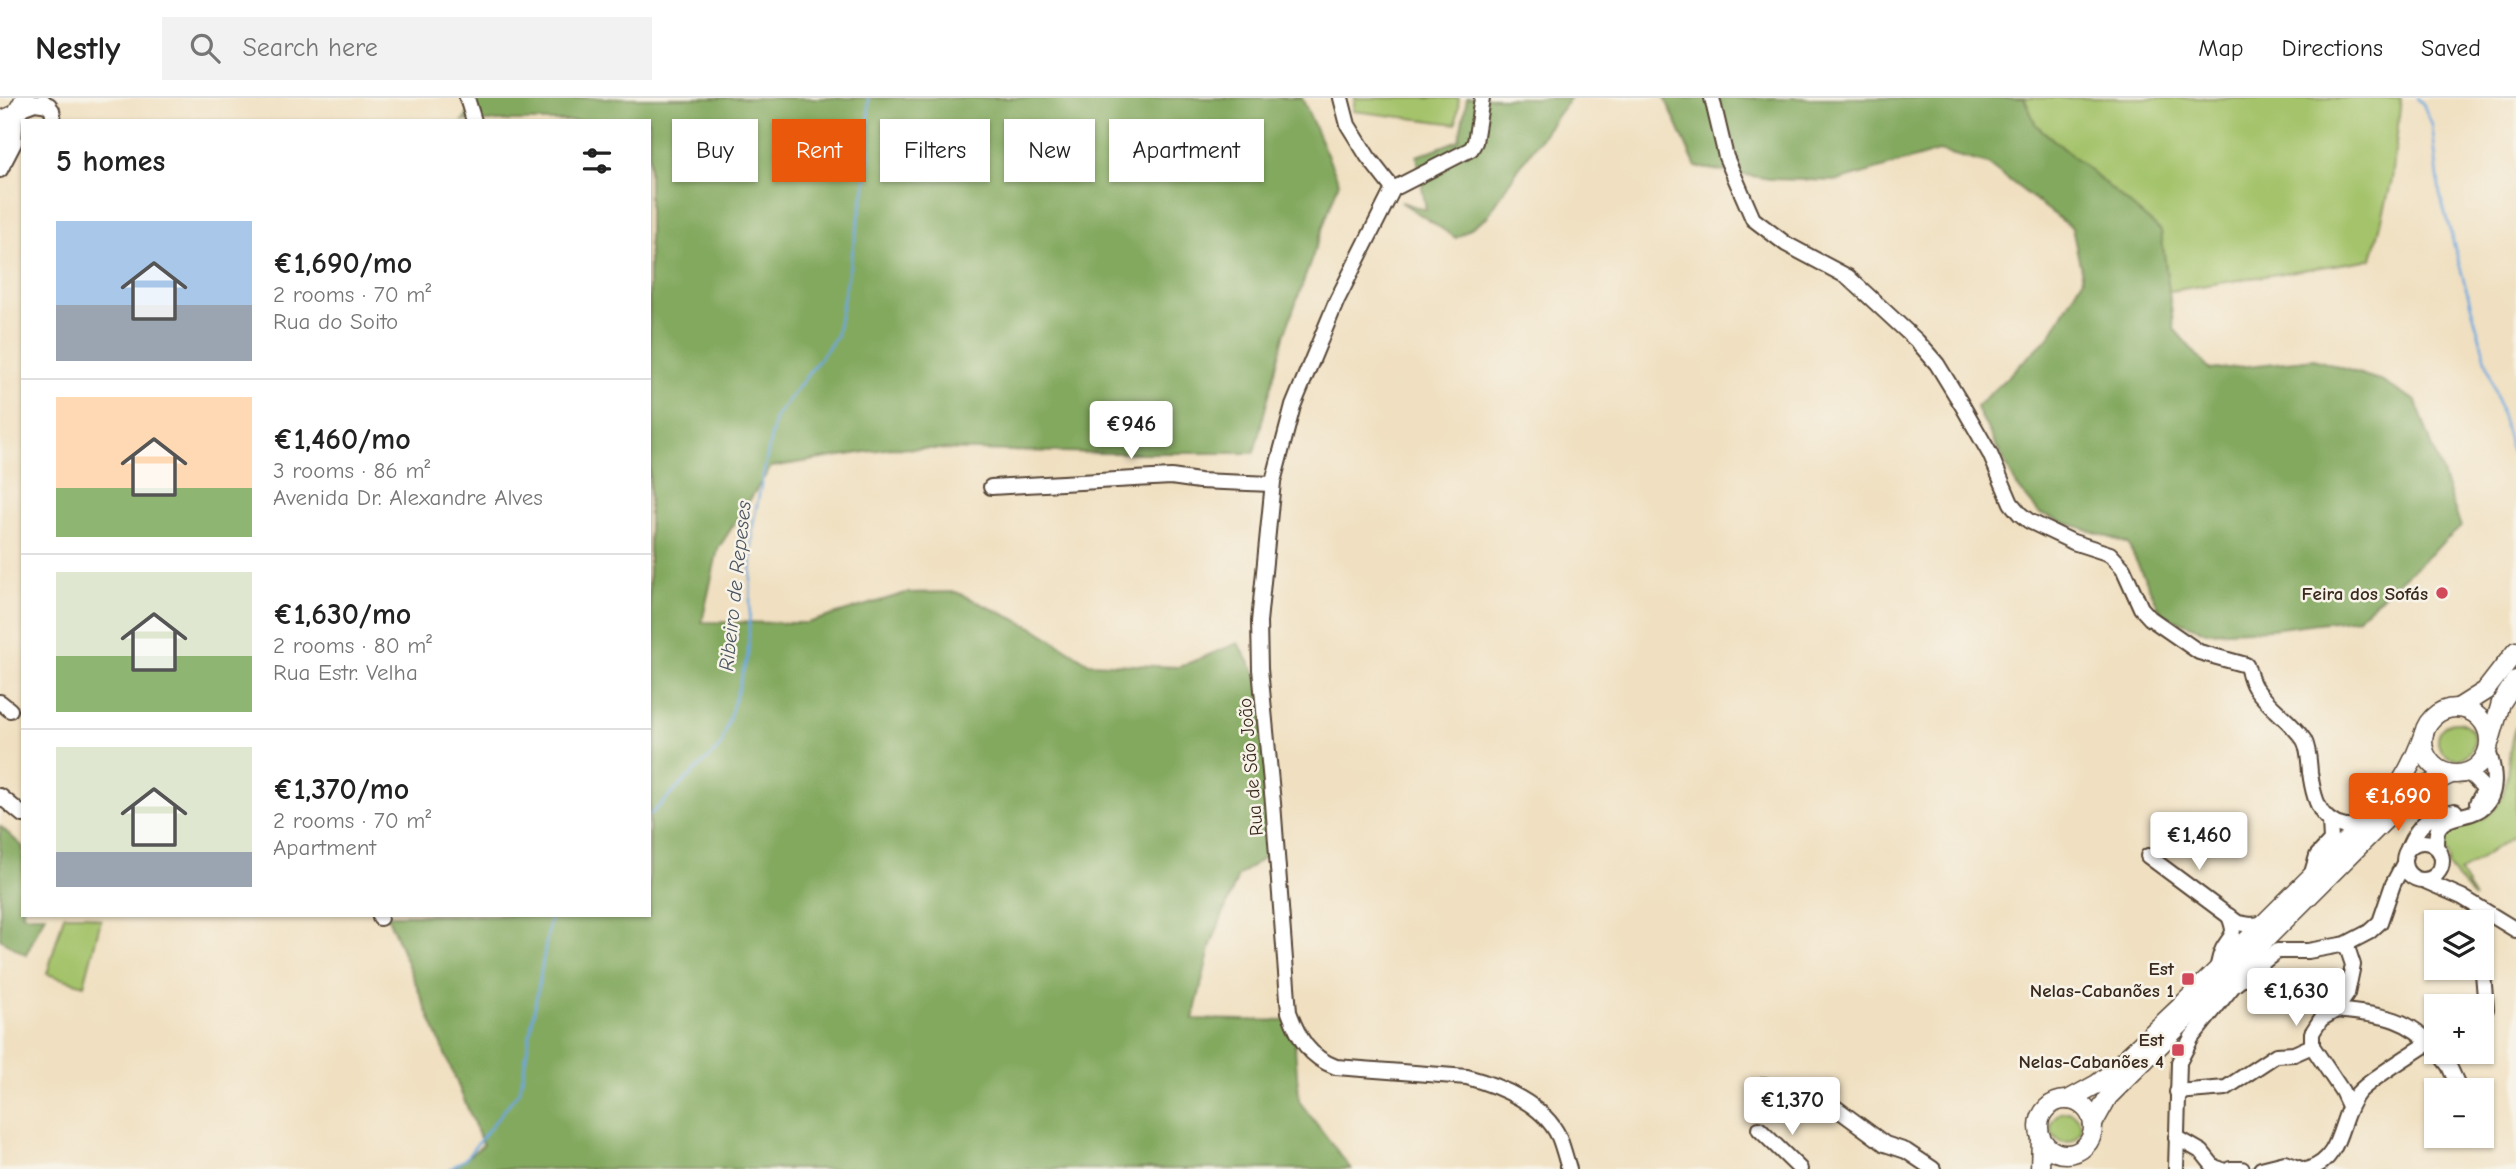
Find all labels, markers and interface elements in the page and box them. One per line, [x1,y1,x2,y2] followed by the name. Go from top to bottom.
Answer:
[162,17,652,80] search box
[35,29,120,67] text: Nestly
[186,29,224,67] icon: search
[242,33,378,63] text: Search here
[2198,34,2244,62] text: Map
[2282,34,2383,62] text: Directions
[2421,34,2481,62] text: Saved
[672,119,758,182] chip: Buy
[772,119,866,182] chip: Rent
[880,119,990,182] chip: Filters
[1004,119,1095,182] chip: New
[1109,119,1264,182] chip: Apartment
[578,142,616,180] icon: filters
[56,144,165,179] text: 5 homes
[273,246,412,281] text: €1,690/mo
[112,249,196,333] icon: home
[273,281,431,308] text: 2 rooms · 70 m²
[273,308,398,335] text: Rua do Soito
[1090,402,1172,461] pin: €946
[1106,410,1156,437] text: €946
[273,422,411,457] text: €1,460/mo
[112,425,196,509] icon: home
[273,457,430,484] text: 3 rooms · 86 m²
[273,484,543,511] text: Avenida Dr. Alexandre Alves
[714,499,756,672] water label: Ribeiro de Repeses
[2302,583,2428,605] place label: Feira dos Sofás
[2434,585,2450,601] marker: Feira dos Sofás
[273,597,411,632] text: €1,630/mo
[112,600,196,684] icon: home
[273,632,432,659] text: 2 rooms · 80 m²
[273,659,418,686] text: Rua Estr. Velha
[1234,697,1268,837] street label: Rua de São João
[273,772,409,807] text: €1,370/mo
[2341,774,2455,833] pin: €1,690
[112,775,196,859] icon: home
[2365,782,2431,809] text: €1,690
[273,807,431,834] text: 2 rooms · 70 m²
[2142,812,2256,872] pin: €1,460
[2166,821,2232,848] text: €1,460
[273,834,376,861] text: Apartment
[2424,910,2494,1148] map controls
[2424,910,2494,980] button: layers
[2030,958,2175,1002] place label: Est Nelas-Cabanões 1
[2239,968,2353,1028] pin: €1,630
[2180,971,2196,987] marker: Est Nelas-Cabanões 1
[2263,977,2329,1004] text: €1,630
[2424,994,2494,1064] button: +
[2018,1029,2165,1073] place label: Est Nelas-Cabanões 4
[2170,1042,2186,1058] marker: Est Nelas-Cabanões 4
[1735,1077,1849,1137] pin: €1,370
[2424,1078,2494,1148] button: −
[1760,1086,1824,1113] text: €1,370

